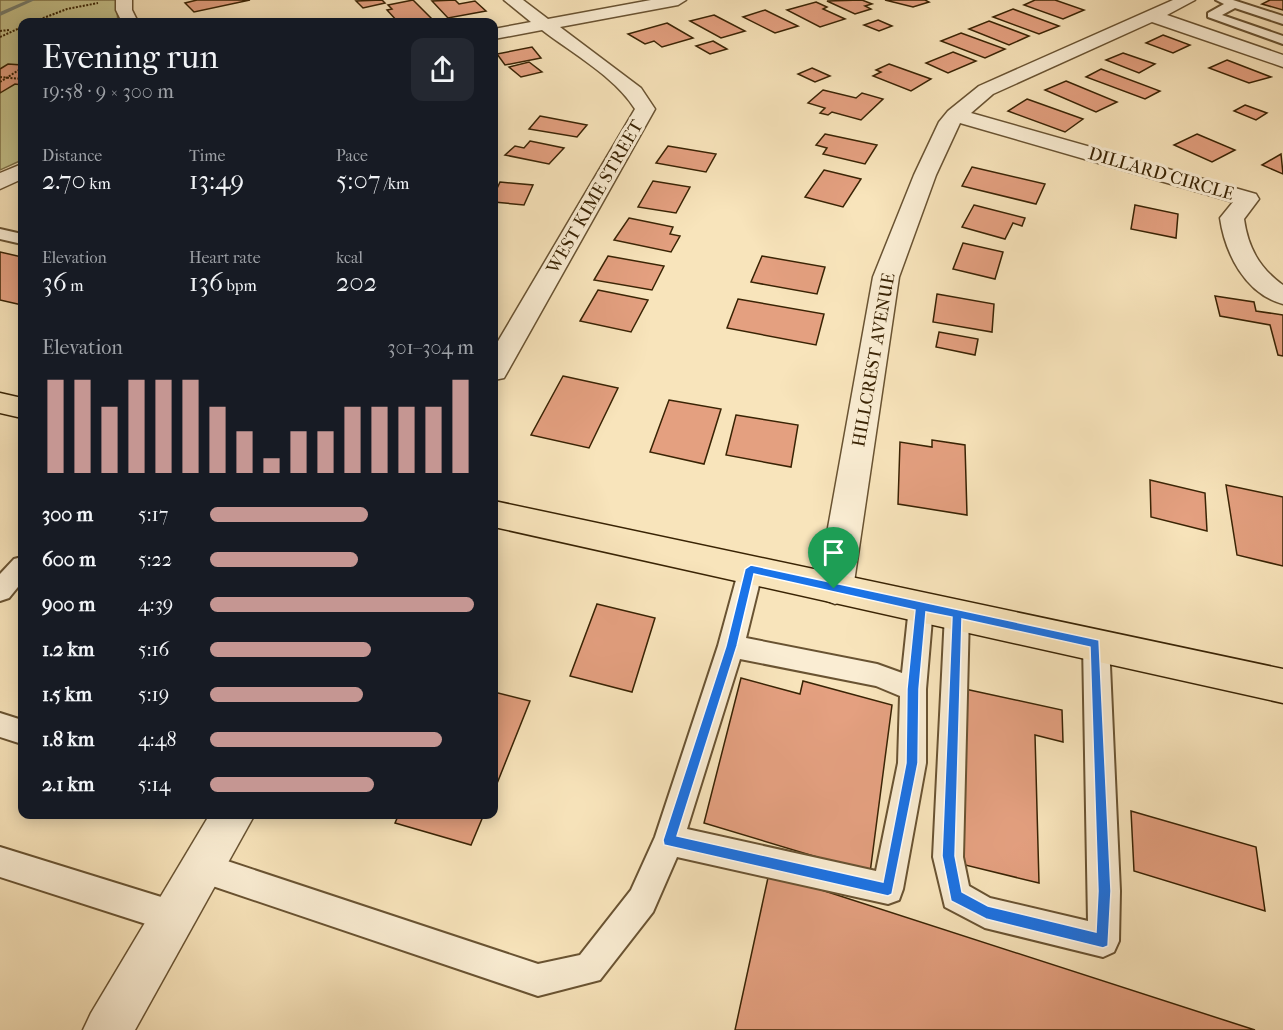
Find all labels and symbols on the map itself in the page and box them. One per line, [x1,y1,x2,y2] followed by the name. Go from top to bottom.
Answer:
[542,116,648,278] street label: WEST KIME STREET
[1086,143,1236,205] street label: DILLARD CIRCLE
[848,271,900,449] street label: HILLCREST AVENUE
[808,527,859,589] pin

